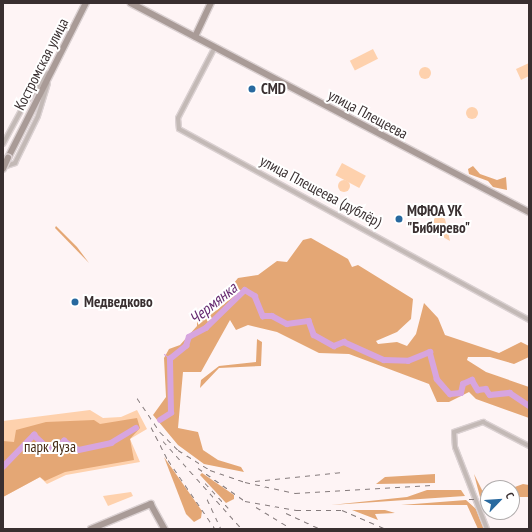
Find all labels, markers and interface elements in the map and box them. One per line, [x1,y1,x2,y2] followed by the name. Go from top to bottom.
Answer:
[10,15,72,113] street label: Костромская улица
[261,80,286,98] place label: CMD
[246,83,258,95] marker: CMD
[325,85,411,143] street label: улица Плещеева
[257,151,385,231] street label: улица Плещеева (дублёр)
[407,201,470,236] place label: МФЮА УК "Бибирево"
[394,214,404,224] marker: МФЮА УК "Бибирево"
[185,278,241,328] water label: Чермянка
[84,293,153,311] place label: Медведково
[69,296,81,308] marker: Медведково
[24,438,76,456] park label: парк Яуза
[480,480,520,520] north arrow
[503,490,517,501] text: С

